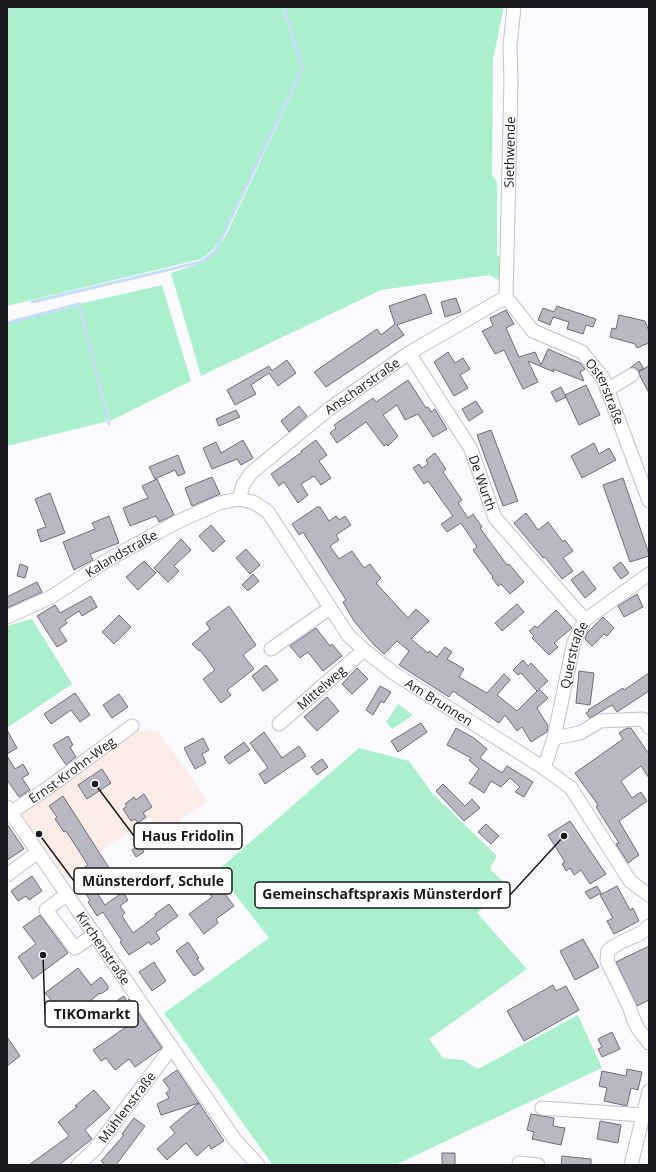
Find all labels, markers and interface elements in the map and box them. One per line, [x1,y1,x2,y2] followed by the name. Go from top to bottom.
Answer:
[500,116,519,188] street label: Siethwende
[321,353,403,419] street label: Anscharstraße
[581,354,629,427] street label: Osterstraße
[465,452,501,513] street label: De Wurth
[82,526,160,581] street label: Kalandstraße
[556,618,592,690] street label: Querstraße
[293,661,350,714] street label: Mittelweg
[402,674,476,730] street label: Am Brunnen
[25,732,119,807] street label: Ernst-Krohn-Weg
[134,823,242,849] callout: Haus Fridolin
[142,826,234,845] text: Haus Fridolin
[74,868,232,894] callout: Münsterdorf, Schule
[82,871,224,890] text: Münsterdorf, Schule
[255,882,510,908] callout: Gemeinschaftspraxis Münsterdorf
[262,884,503,903] text: Gemeinschaftspraxis Münsterdorf
[72,908,135,988] street label: Kirchenstraße
[45,1001,138,1027] callout: TIKOmarkt
[54,1004,130,1023] text: TIKOmarkt
[94,1068,160,1146] street label: Mühlenstraße

